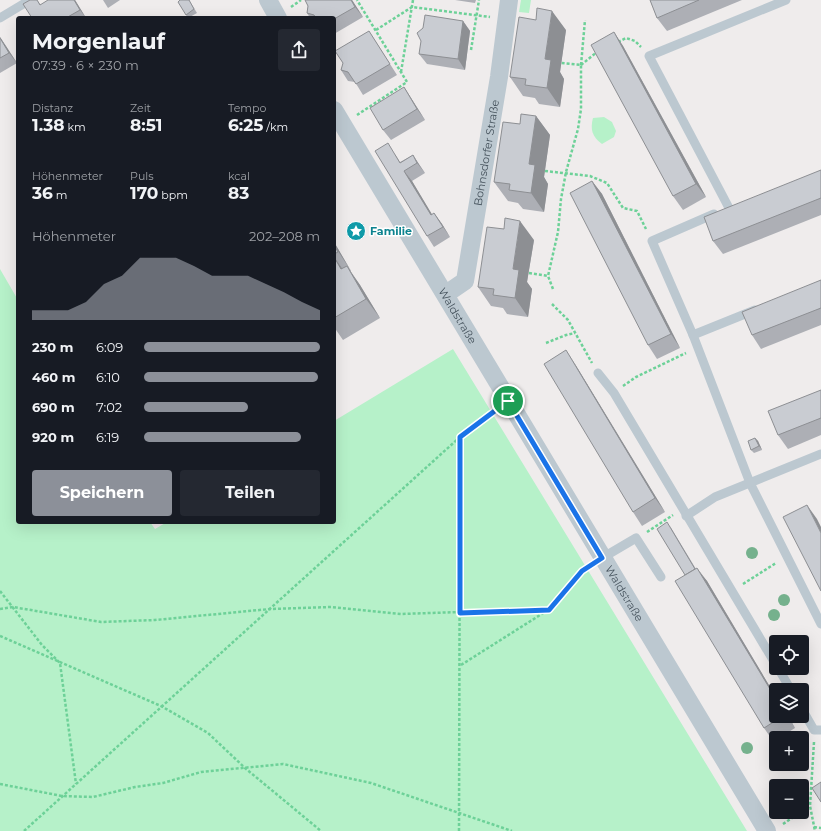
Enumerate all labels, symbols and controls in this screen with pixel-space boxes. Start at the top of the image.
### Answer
text: Morgenlauf [32,28,165,55]
button: share [278,29,320,71]
text: 07:39 · 6 × 230 m [32,57,139,73]
street label: Bohnsdorfer Straße [471,98,502,207]
text: Distanz [32,101,73,115]
text: Zeit [130,101,151,115]
text: Tempo [228,101,266,115]
text: 1.38 [32,115,65,135]
text: 8:51 [130,115,162,135]
text: 6:25 [228,115,263,135]
text: km [65,120,86,134]
text: /km [263,120,288,134]
text: Höhenmeter [32,169,103,183]
text: Puls [130,169,154,183]
text: kcal [228,169,250,183]
text: 36 [32,183,53,203]
text: 170 [130,183,158,203]
text: 83 [228,183,249,203]
text: m [53,188,67,202]
text: bpm [158,188,188,202]
place icon: Familie [345,220,367,242]
place label: Familie [370,224,412,238]
text: Höhenmeter [32,228,116,244]
text: 202–208 m [249,228,320,244]
street label: Waldstraße [435,285,480,347]
text: 230 m [32,339,74,355]
text: 6:09 [96,339,123,355]
text: 460 m [32,369,75,385]
text: 6:10 [96,369,120,385]
pin [491,384,525,418]
icon: arrive [497,390,519,412]
text: 690 m [32,399,75,415]
text: 7:02 [96,399,122,415]
text: 920 m [32,429,74,445]
text: 6:19 [96,429,119,445]
button: Speichern [32,470,172,516]
button: Teilen [180,470,320,516]
street label: Waldstraße [602,563,647,624]
map controls [769,635,809,819]
button: locate [769,635,809,675]
button: layers [769,683,809,723]
button: + [769,731,809,771]
button: − [769,779,809,819]

